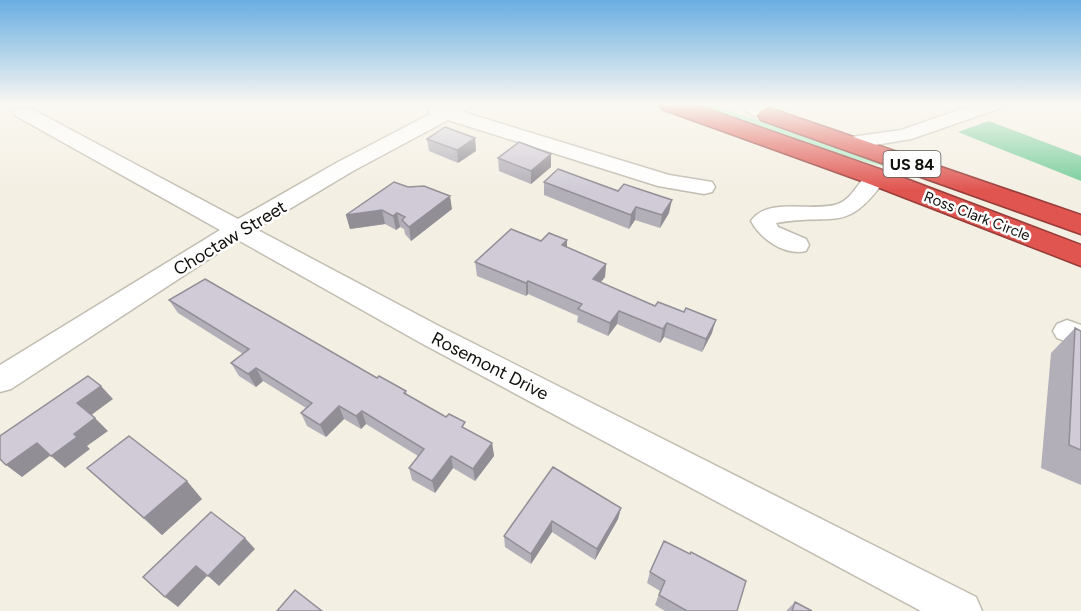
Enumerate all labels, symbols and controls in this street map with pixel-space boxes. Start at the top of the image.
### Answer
road number: US 84 [884,151,940,177]
street label: Ross Clark Circle [921,187,1033,245]
street label: Choctaw Street [169,196,291,280]
street label: Rosemont Drive [428,327,552,405]

